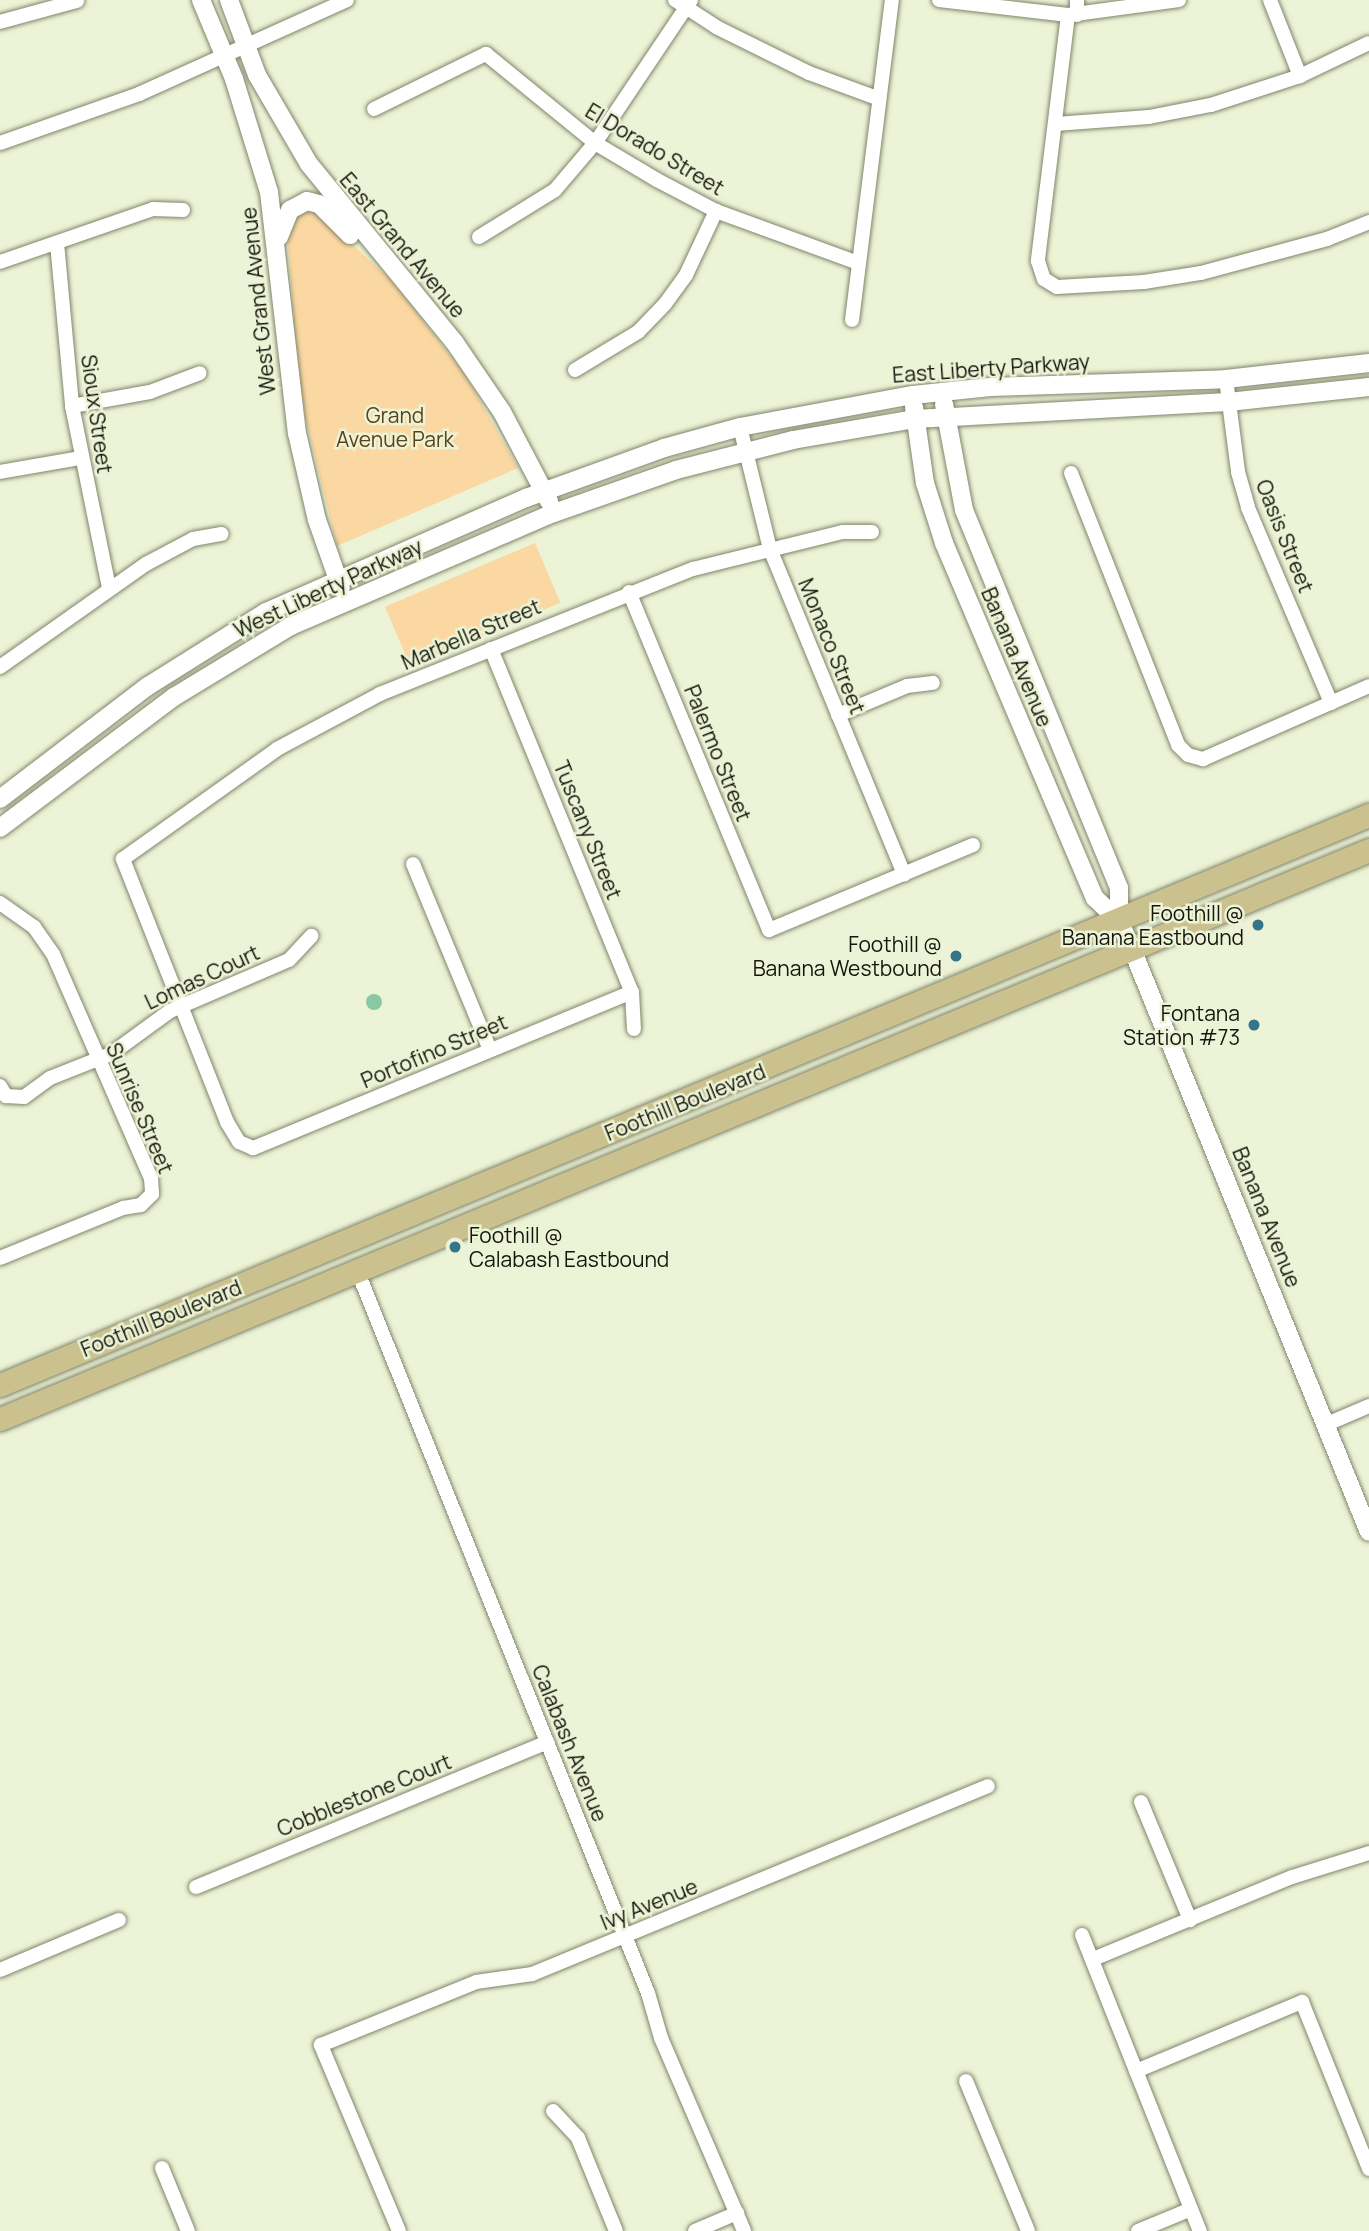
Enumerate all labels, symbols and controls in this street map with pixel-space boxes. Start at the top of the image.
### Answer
street label: El Dorado Street [581,98,729,200]
street label: East Grand Avenue [335,167,471,323]
street label: West Grand Avenue [236,206,280,396]
street label: East Liberty Parkway [891,349,1091,387]
street label: Sioux Street [76,353,118,475]
park label: Grand Avenue Park [336,402,454,452]
street label: Oasis Street [1251,476,1319,596]
street label: West Liberty Parkway [230,533,426,643]
street label: Monaco Street [793,575,871,717]
street label: Banana Avenue [976,584,1058,730]
street label: Marbella Street [398,593,544,675]
street label: Palermo Street [679,681,757,825]
street label: Tuscany Street [549,757,627,903]
place label: Foothill @ Banana Eastbound [1062,900,1244,950]
marker: Foothill @ Banana Eastbound [1250,917,1266,933]
place label: Foothill @ Banana Westbound [753,931,942,981]
street label: Lomas Court [141,939,263,1015]
marker: Foothill @ Banana Westbound [948,948,964,964]
place label: Fontana Station #73 [1123,1000,1240,1050]
street label: Portofino Street [357,1009,511,1093]
marker: Fontana Station #73 [1246,1017,1262,1033]
street label: Sunrise Street [101,1039,179,1177]
street label: Foothill Boulevard [601,1058,769,1146]
street label: Banana Avenue [1227,1143,1307,1291]
place label: Foothill @ Calabash Eastbound [469,1222,669,1272]
marker: Foothill @ Calabash Eastbound [447,1239,463,1255]
street label: Foothill Boulevard [77,1274,245,1362]
street label: Calabash Avenue [527,1661,613,1825]
street label: Cobblestone Court [273,1749,455,1841]
street label: Ivy Avenue [597,1873,701,1935]

